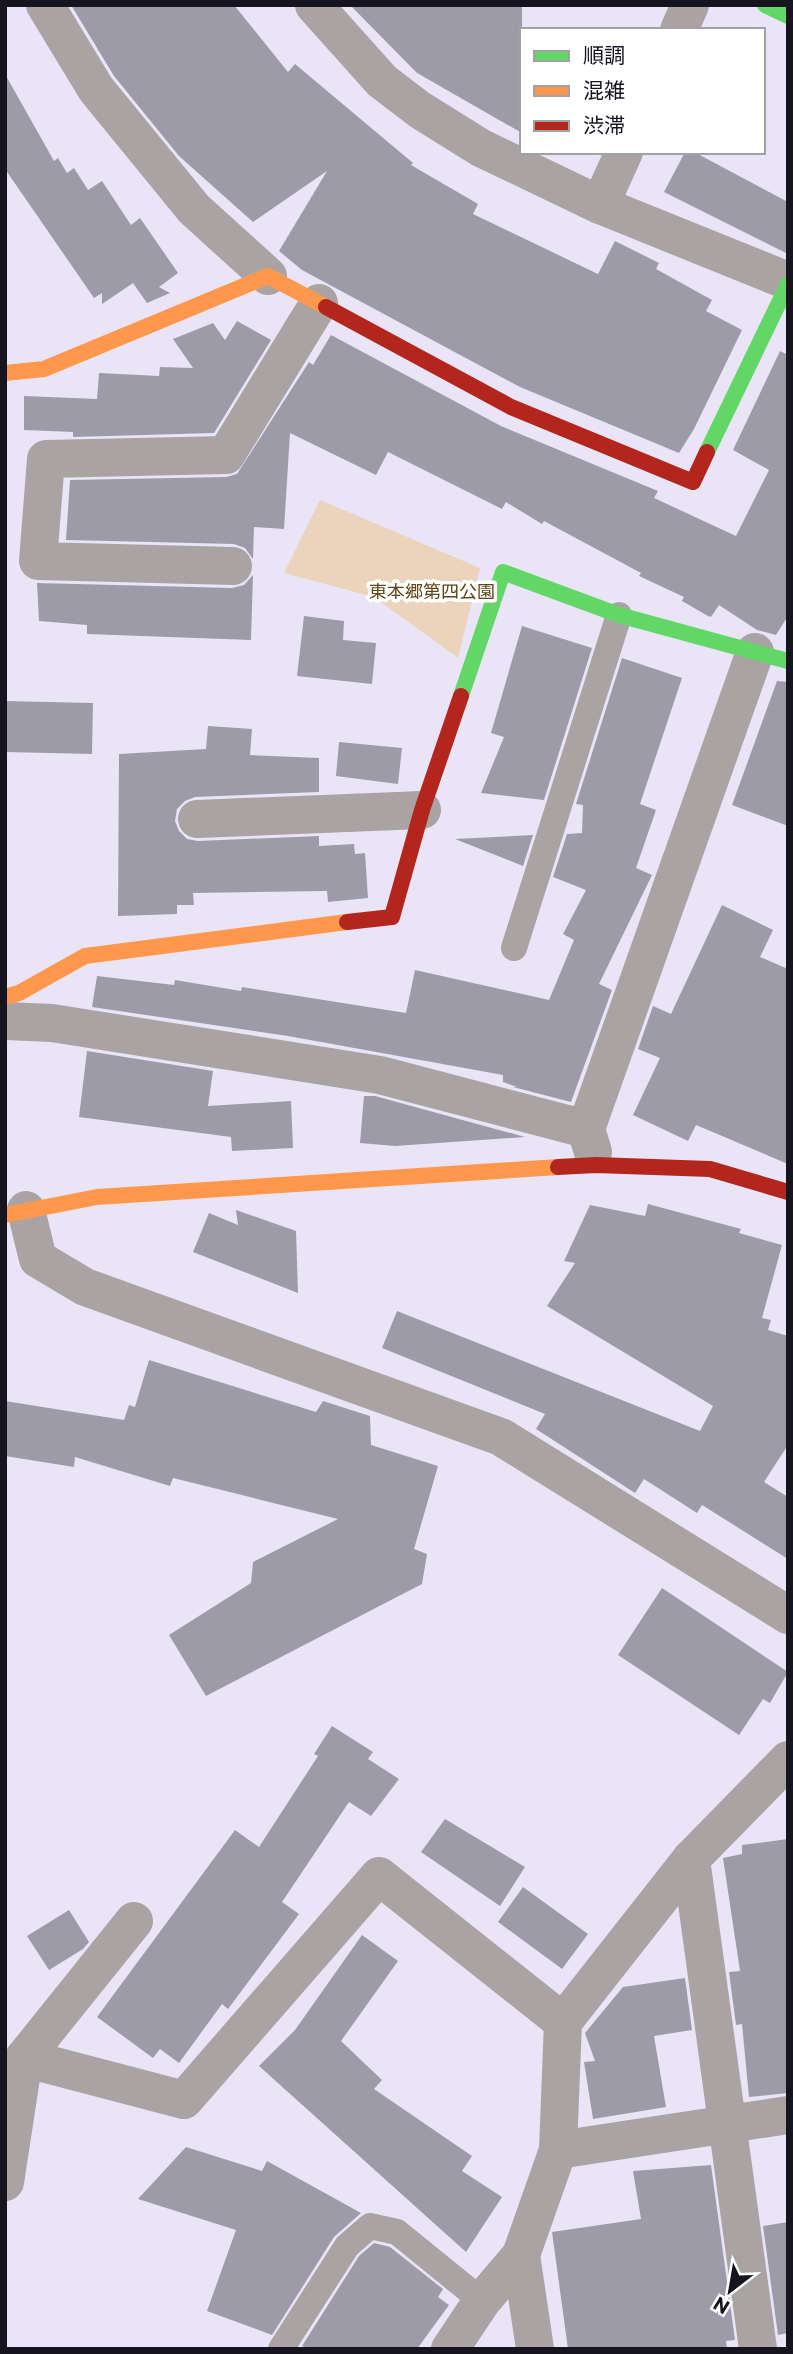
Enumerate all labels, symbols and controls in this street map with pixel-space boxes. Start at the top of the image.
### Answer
legend [520,28,765,154]
text: 順調 [583,42,625,67]
text: 混雑 [583,77,625,102]
text: 渋滞 [583,112,625,137]
park label: 東本郷第四公園 [369,580,495,602]
north arrow [695,2256,765,2326]
text: N [709,2292,733,2320]

